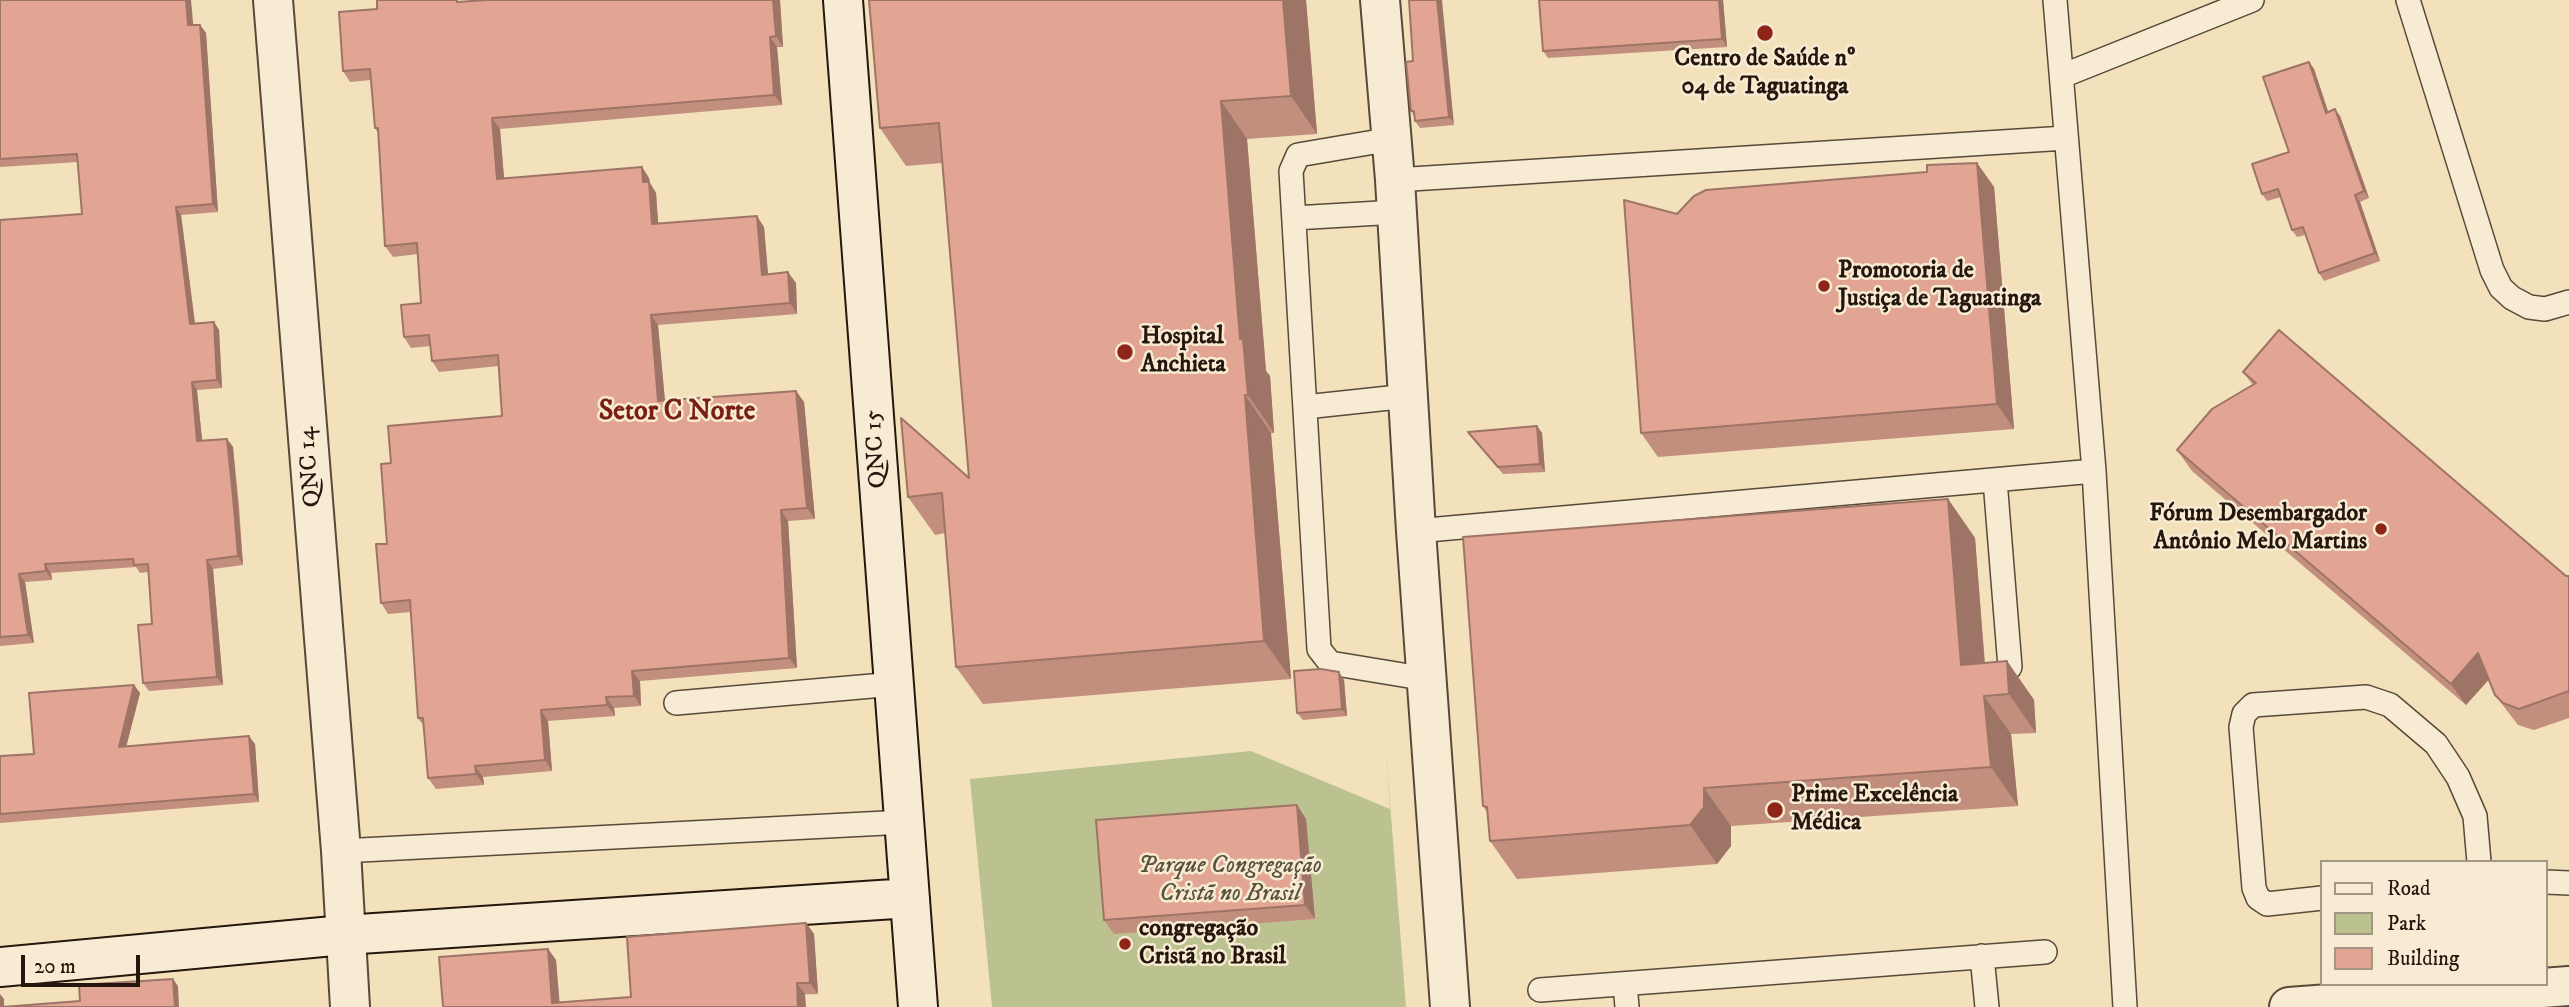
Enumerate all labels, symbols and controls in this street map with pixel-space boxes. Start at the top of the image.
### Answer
marker: Centro de Saúde nº 04 de Taguatinga [1755,23,1775,43]
place label: Centro de Saúde nº 04 de Taguatinga [1674,46,1856,102]
place label: Promotoria de Justiça de Taguatinga [1838,258,2041,314]
marker: Promotoria de Justiça de Taguatinga [1816,278,1832,294]
place label: Hospital Anchieta [1141,324,1226,380]
marker: Hospital Anchieta [1115,342,1135,362]
district label: Setor C Norte [599,396,755,430]
street label: QNC 15 [860,409,894,489]
street label: QNC 14 [293,426,329,508]
place label: Fórum Desembargador Antônio Melo Martins [2149,501,2367,557]
marker: Fórum Desembargador Antônio Melo Martins [2373,521,2389,537]
place label: Prime Excelência Médica [1791,782,1958,838]
marker: Prime Excelência Médica [1765,800,1785,820]
park label: Parque Congregação Cristã no Brasil [1138,853,1322,909]
legend [2320,860,2548,986]
text: Road [2387,876,2431,902]
text: Park [2387,911,2426,937]
place label: congregação Cristã no Brasil [1139,916,1286,972]
marker: congregação Cristã no Brasil [1117,936,1133,952]
scale bar [24,940,144,984]
text: Building [2387,946,2459,972]
text: 20 m [34,954,76,980]

